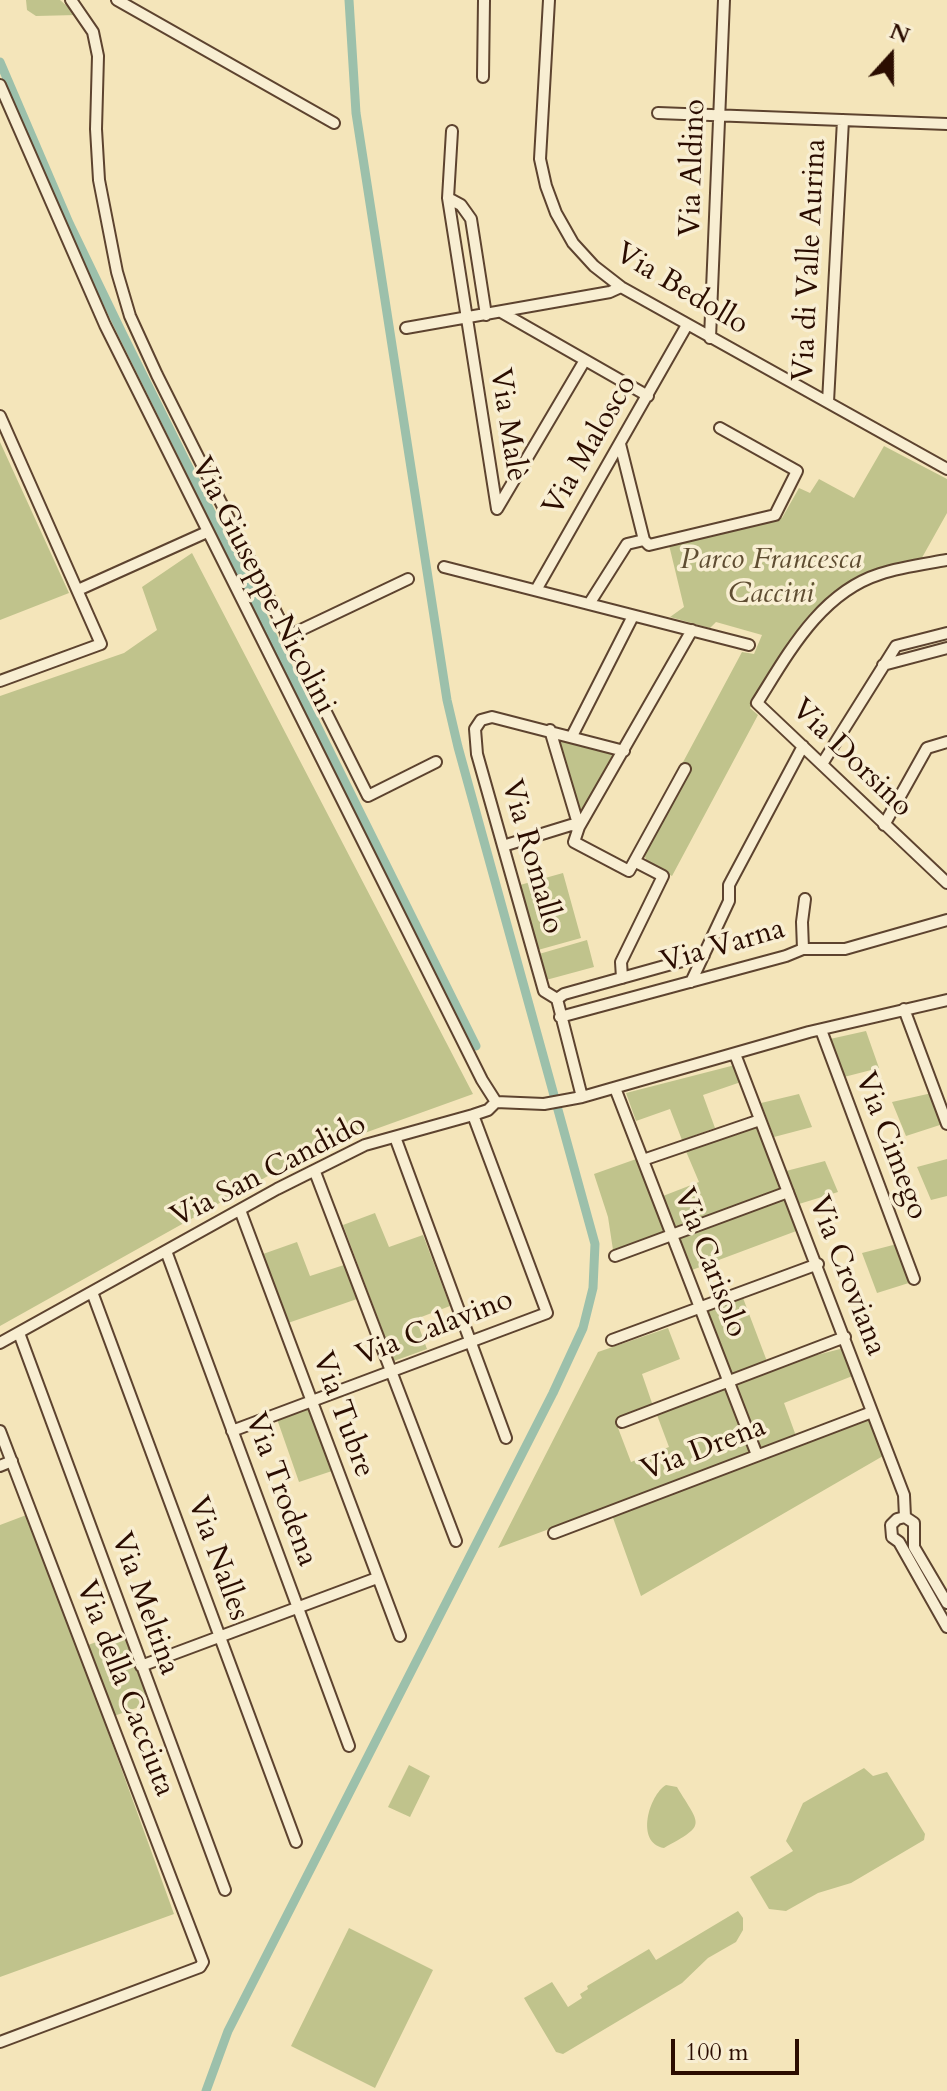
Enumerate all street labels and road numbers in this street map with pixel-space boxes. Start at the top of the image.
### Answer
street label: Via Aldino [674,98,714,238]
street label: Via di Valle Aurina [787,138,835,382]
street label: Via Bedollo [608,236,754,344]
street label: Via Malè [480,366,534,484]
street label: Via Malosco [536,369,646,523]
street label: Via Giuseppe Nicolini [182,452,342,720]
street label: Via Dorsino [783,692,919,826]
street label: Via Romallo [492,776,570,938]
street label: Via Varna [657,912,789,982]
street label: Via Cimego [845,1067,935,1225]
street label: Via San Candido [165,1107,373,1237]
street label: Via Carisolo [664,1183,754,1343]
street label: Via Croviana [799,1191,893,1361]
street label: Via Calavino [352,1283,518,1375]
street label: Via Tubre [303,1347,381,1483]
street label: Via Trodena [236,1409,324,1571]
street label: Via Drena [637,1410,771,1490]
street label: Via Nalles [178,1492,256,1626]
street label: Via Meltina [102,1528,186,1680]
street label: Via della Cacciuta [66,1576,182,1802]

